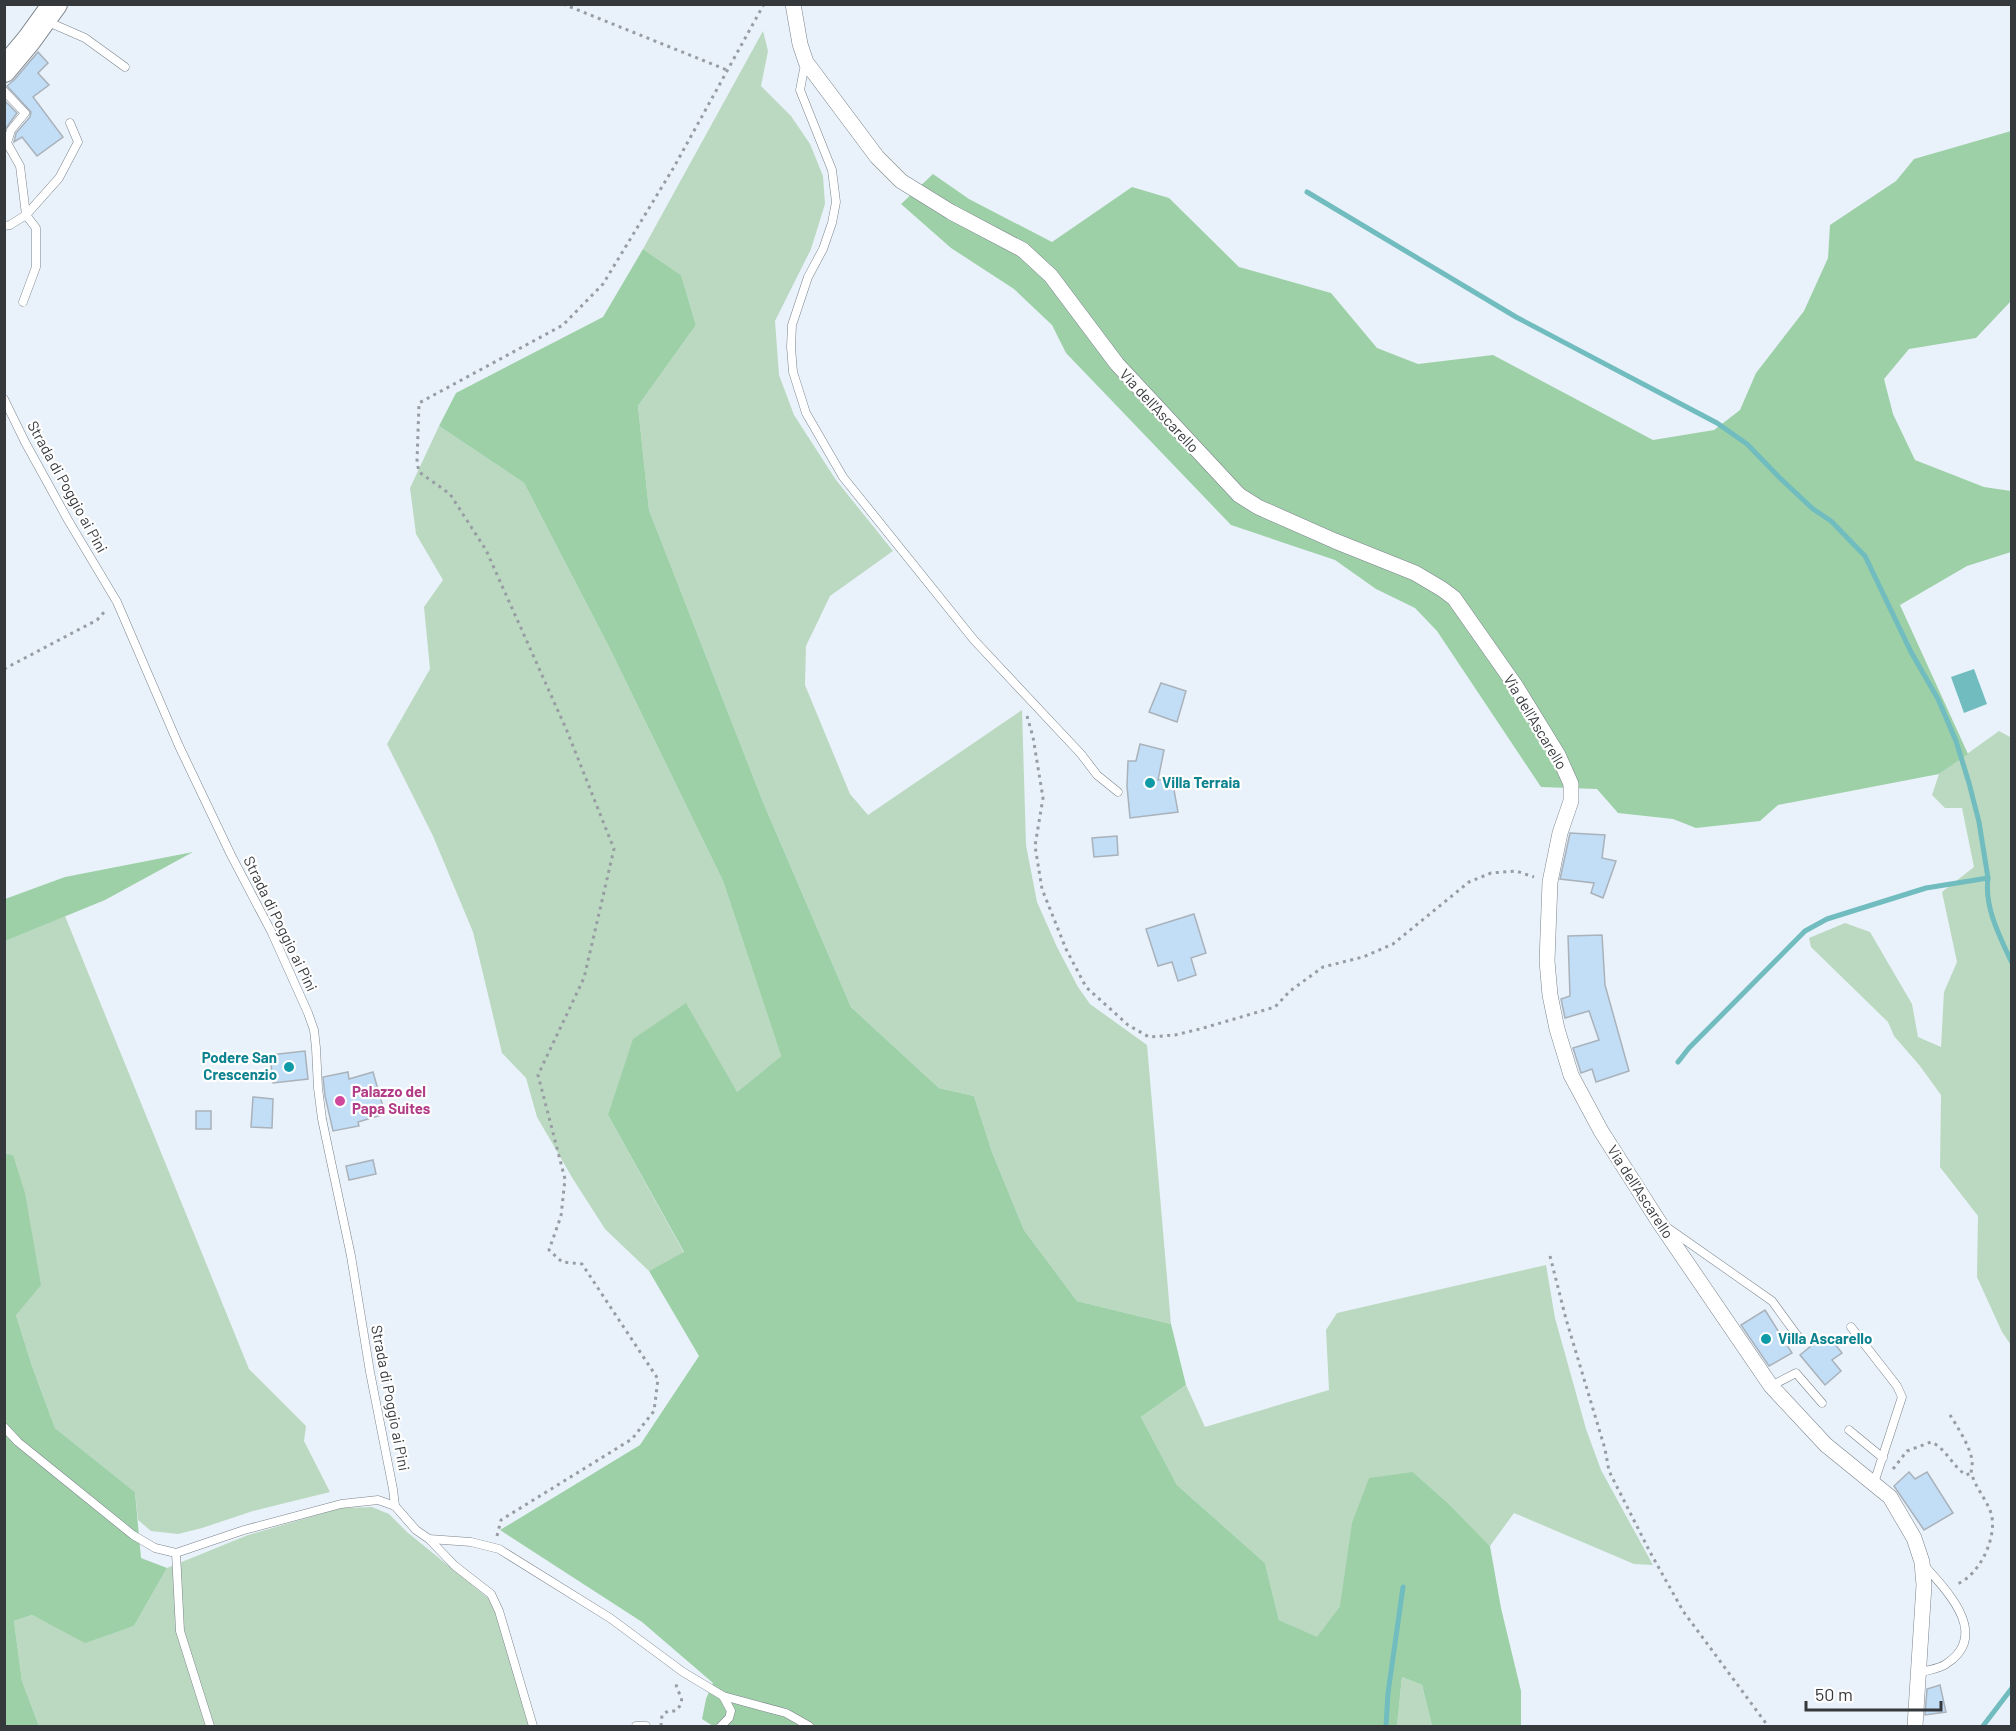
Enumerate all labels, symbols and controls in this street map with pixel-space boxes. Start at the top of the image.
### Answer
street label: Via dell'Ascarello [1116,365,1203,456]
street label: Strada di Poggio ai Pini [24,417,112,556]
street label: Via dell'Ascarello [1500,671,1571,772]
place label: Villa Terraia [1162,773,1240,791]
marker: Villa Terraia [1143,776,1157,790]
street label: Strada di Poggio ai Pini [240,853,321,994]
place label: Podere San Crescenzio [202,1048,277,1083]
marker: Podere San Crescenzio [282,1060,296,1074]
place label: Palazzo del Papa Suites [352,1082,431,1117]
marker: Palazzo del Papa Suites [333,1094,347,1108]
street label: Via dell'Ascarello [1604,1141,1678,1242]
street label: Strada di Poggio ai Pini [368,1323,414,1472]
place label: Villa Ascarello [1778,1329,1872,1347]
marker: Villa Ascarello [1759,1332,1773,1346]
scale bar [1806,1674,1941,1712]
text: 50 m [1815,1683,1853,1705]

